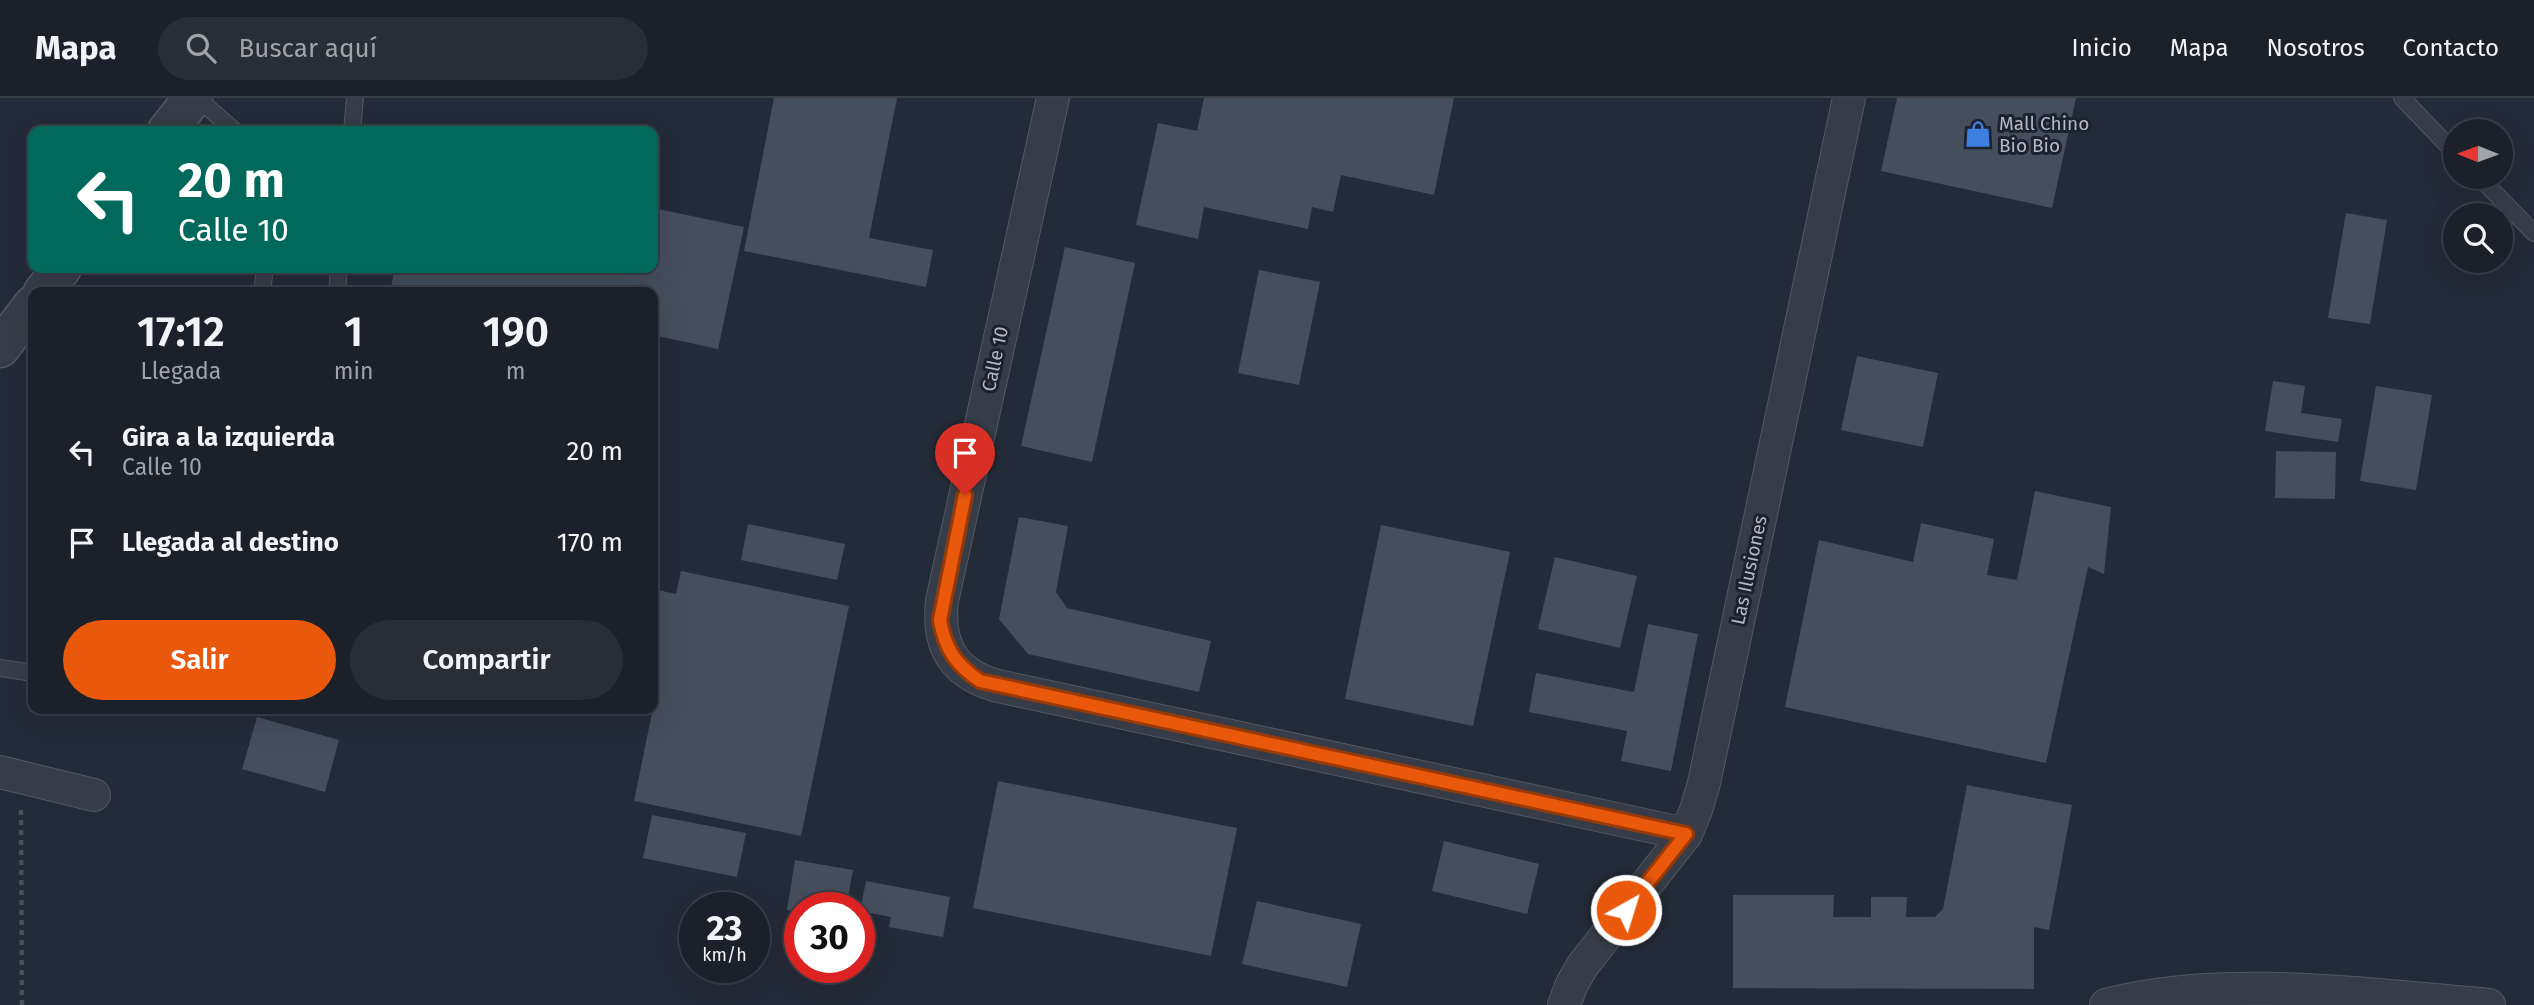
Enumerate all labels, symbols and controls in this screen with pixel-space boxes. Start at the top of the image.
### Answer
search box [158,17,648,80]
text: Mapa [35,28,116,68]
icon: search [182,29,220,67]
text: Buscar aquí [238,33,377,64]
text: Inicio [2072,34,2132,62]
text: Mapa [2170,34,2229,62]
text: Nosotros [2267,34,2365,62]
text: Contacto [2403,34,2499,62]
place label: Mall Chino Bio Bio [1999,112,2089,157]
shop icon: Mall Chino Bio Bio [1963,119,1993,149]
north arrow [2443,119,2513,189]
map controls [2443,119,2513,273]
text: 20 m [178,151,285,210]
icon: left [63,154,154,245]
button: search [2443,203,2513,273]
text: Calle 10 [178,211,289,249]
text: 17:12 [137,307,225,357]
text: 1 [344,307,363,357]
text: 190 [482,307,549,357]
street label: Calle 10 [977,324,1013,394]
text: Llegada [141,357,221,385]
text: min [334,357,373,385]
text: m [506,357,526,385]
text: Gira a la izquierda [122,422,335,453]
pin [935,423,995,495]
icon: left [63,433,101,471]
icon: arrive [946,434,984,472]
text: 20 m [566,436,623,467]
text: Calle 10 [122,453,202,481]
street label: Las Ilusiones [1726,513,1772,627]
icon: arrive [63,524,101,562]
text: Llegada al destino [122,527,339,558]
text: 170 m [557,527,623,558]
button: Salir [63,620,336,700]
button: Compartir [350,620,623,700]
position arrow [1589,873,1663,947]
speed limit sign: 30 [784,892,875,983]
text: 23 [706,907,743,949]
text: km/h [702,944,747,966]

